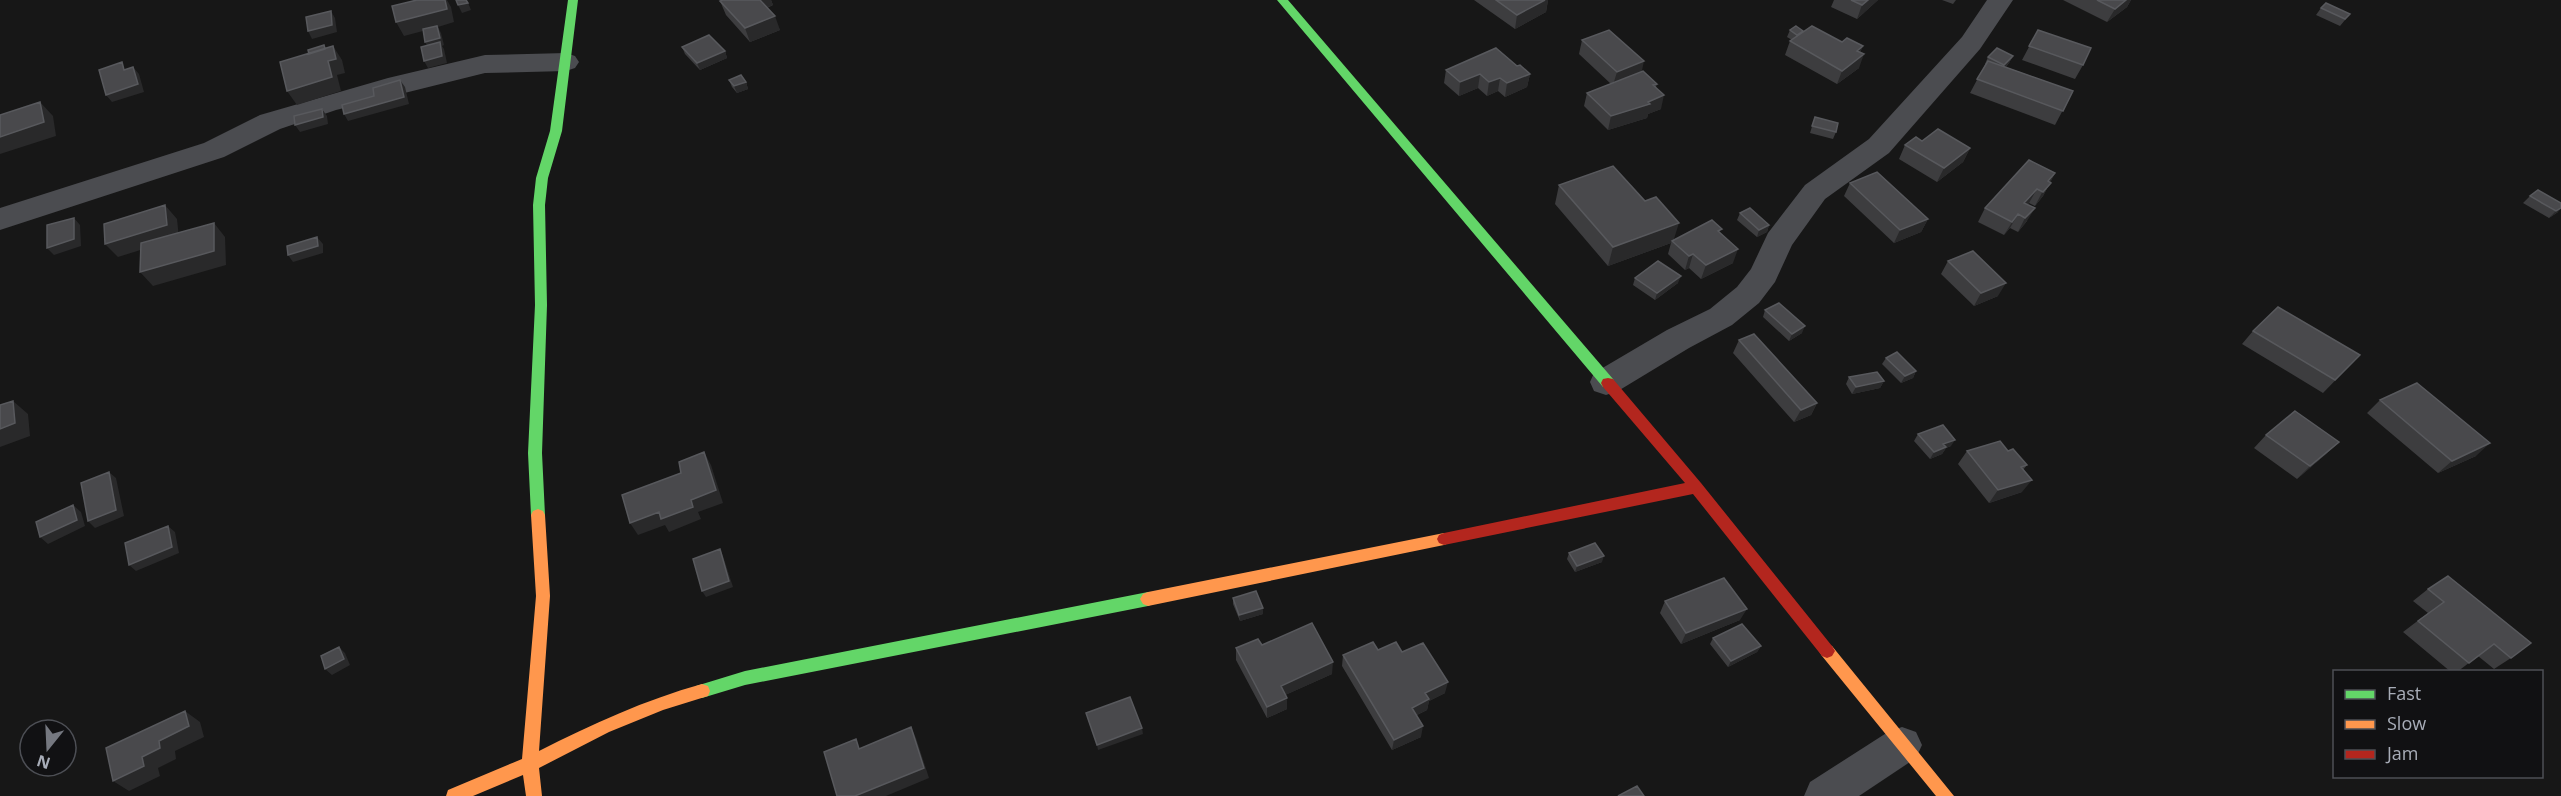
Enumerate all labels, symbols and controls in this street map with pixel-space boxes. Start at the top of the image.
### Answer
legend [2333,670,2543,778]
text: Fast [2387,681,2421,705]
text: Slow [2387,711,2426,735]
north arrow [18,718,78,778]
text: Jam [2385,741,2419,765]
text: N [34,750,53,775]

